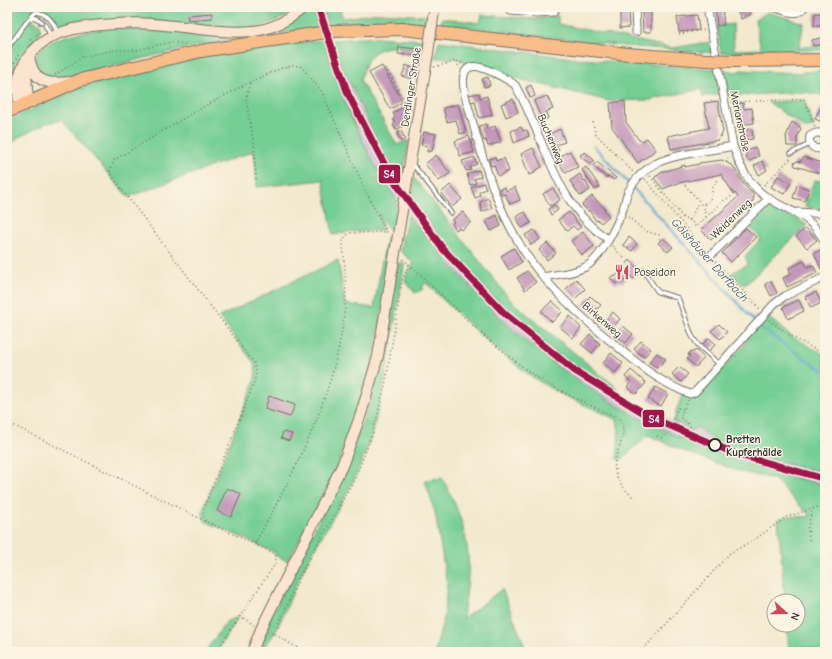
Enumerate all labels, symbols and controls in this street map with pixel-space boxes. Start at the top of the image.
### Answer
one-way arrow [37,18,45,25]
street label: Derdinger Straße [398,46,424,128]
street label: Merianstraße [727,89,753,153]
street label: Buchenweg [535,112,567,166]
line badge: S4 [378,164,401,184]
text: S4 [383,168,395,181]
street label: Weidenweg [708,196,754,242]
water label: Gölshäuser Dorfbach [669,215,751,305]
restaurant icon: Poseidon [613,263,631,281]
place label: Poseidon [634,266,676,279]
street label: Birkenweg [580,299,624,341]
line badge: S4 [642,409,665,428]
text: S4 [648,413,660,426]
place label: Bretten Kupferhälde [726,433,782,459]
marker: Bretten Kupferhälde [708,438,722,452]
north arrow [766,593,806,633]
text: N [788,611,802,622]

